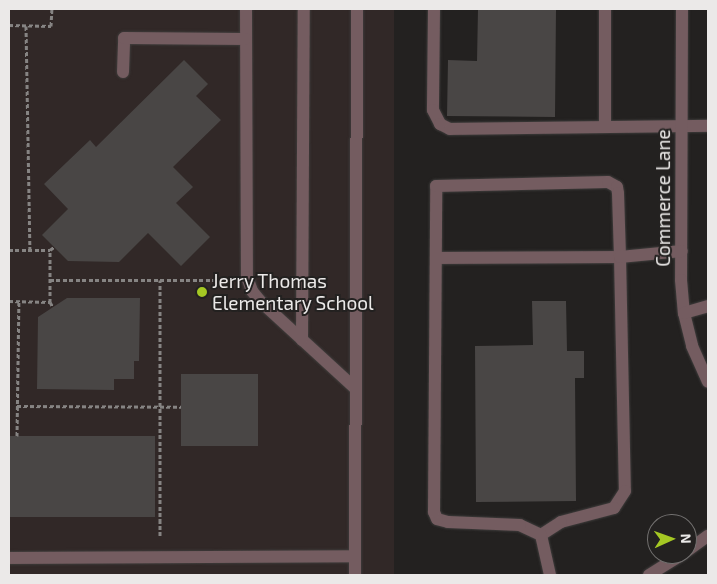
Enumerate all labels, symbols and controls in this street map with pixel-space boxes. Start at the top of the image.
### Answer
street label: Commerce Lane [652,129,674,267]
place label: Jerry Thomas Elementary School [212,270,374,314]
marker: Jerry Thomas Elementary School [196,286,208,298]
north arrow [647,514,697,564]
text: N [678,533,695,544]

